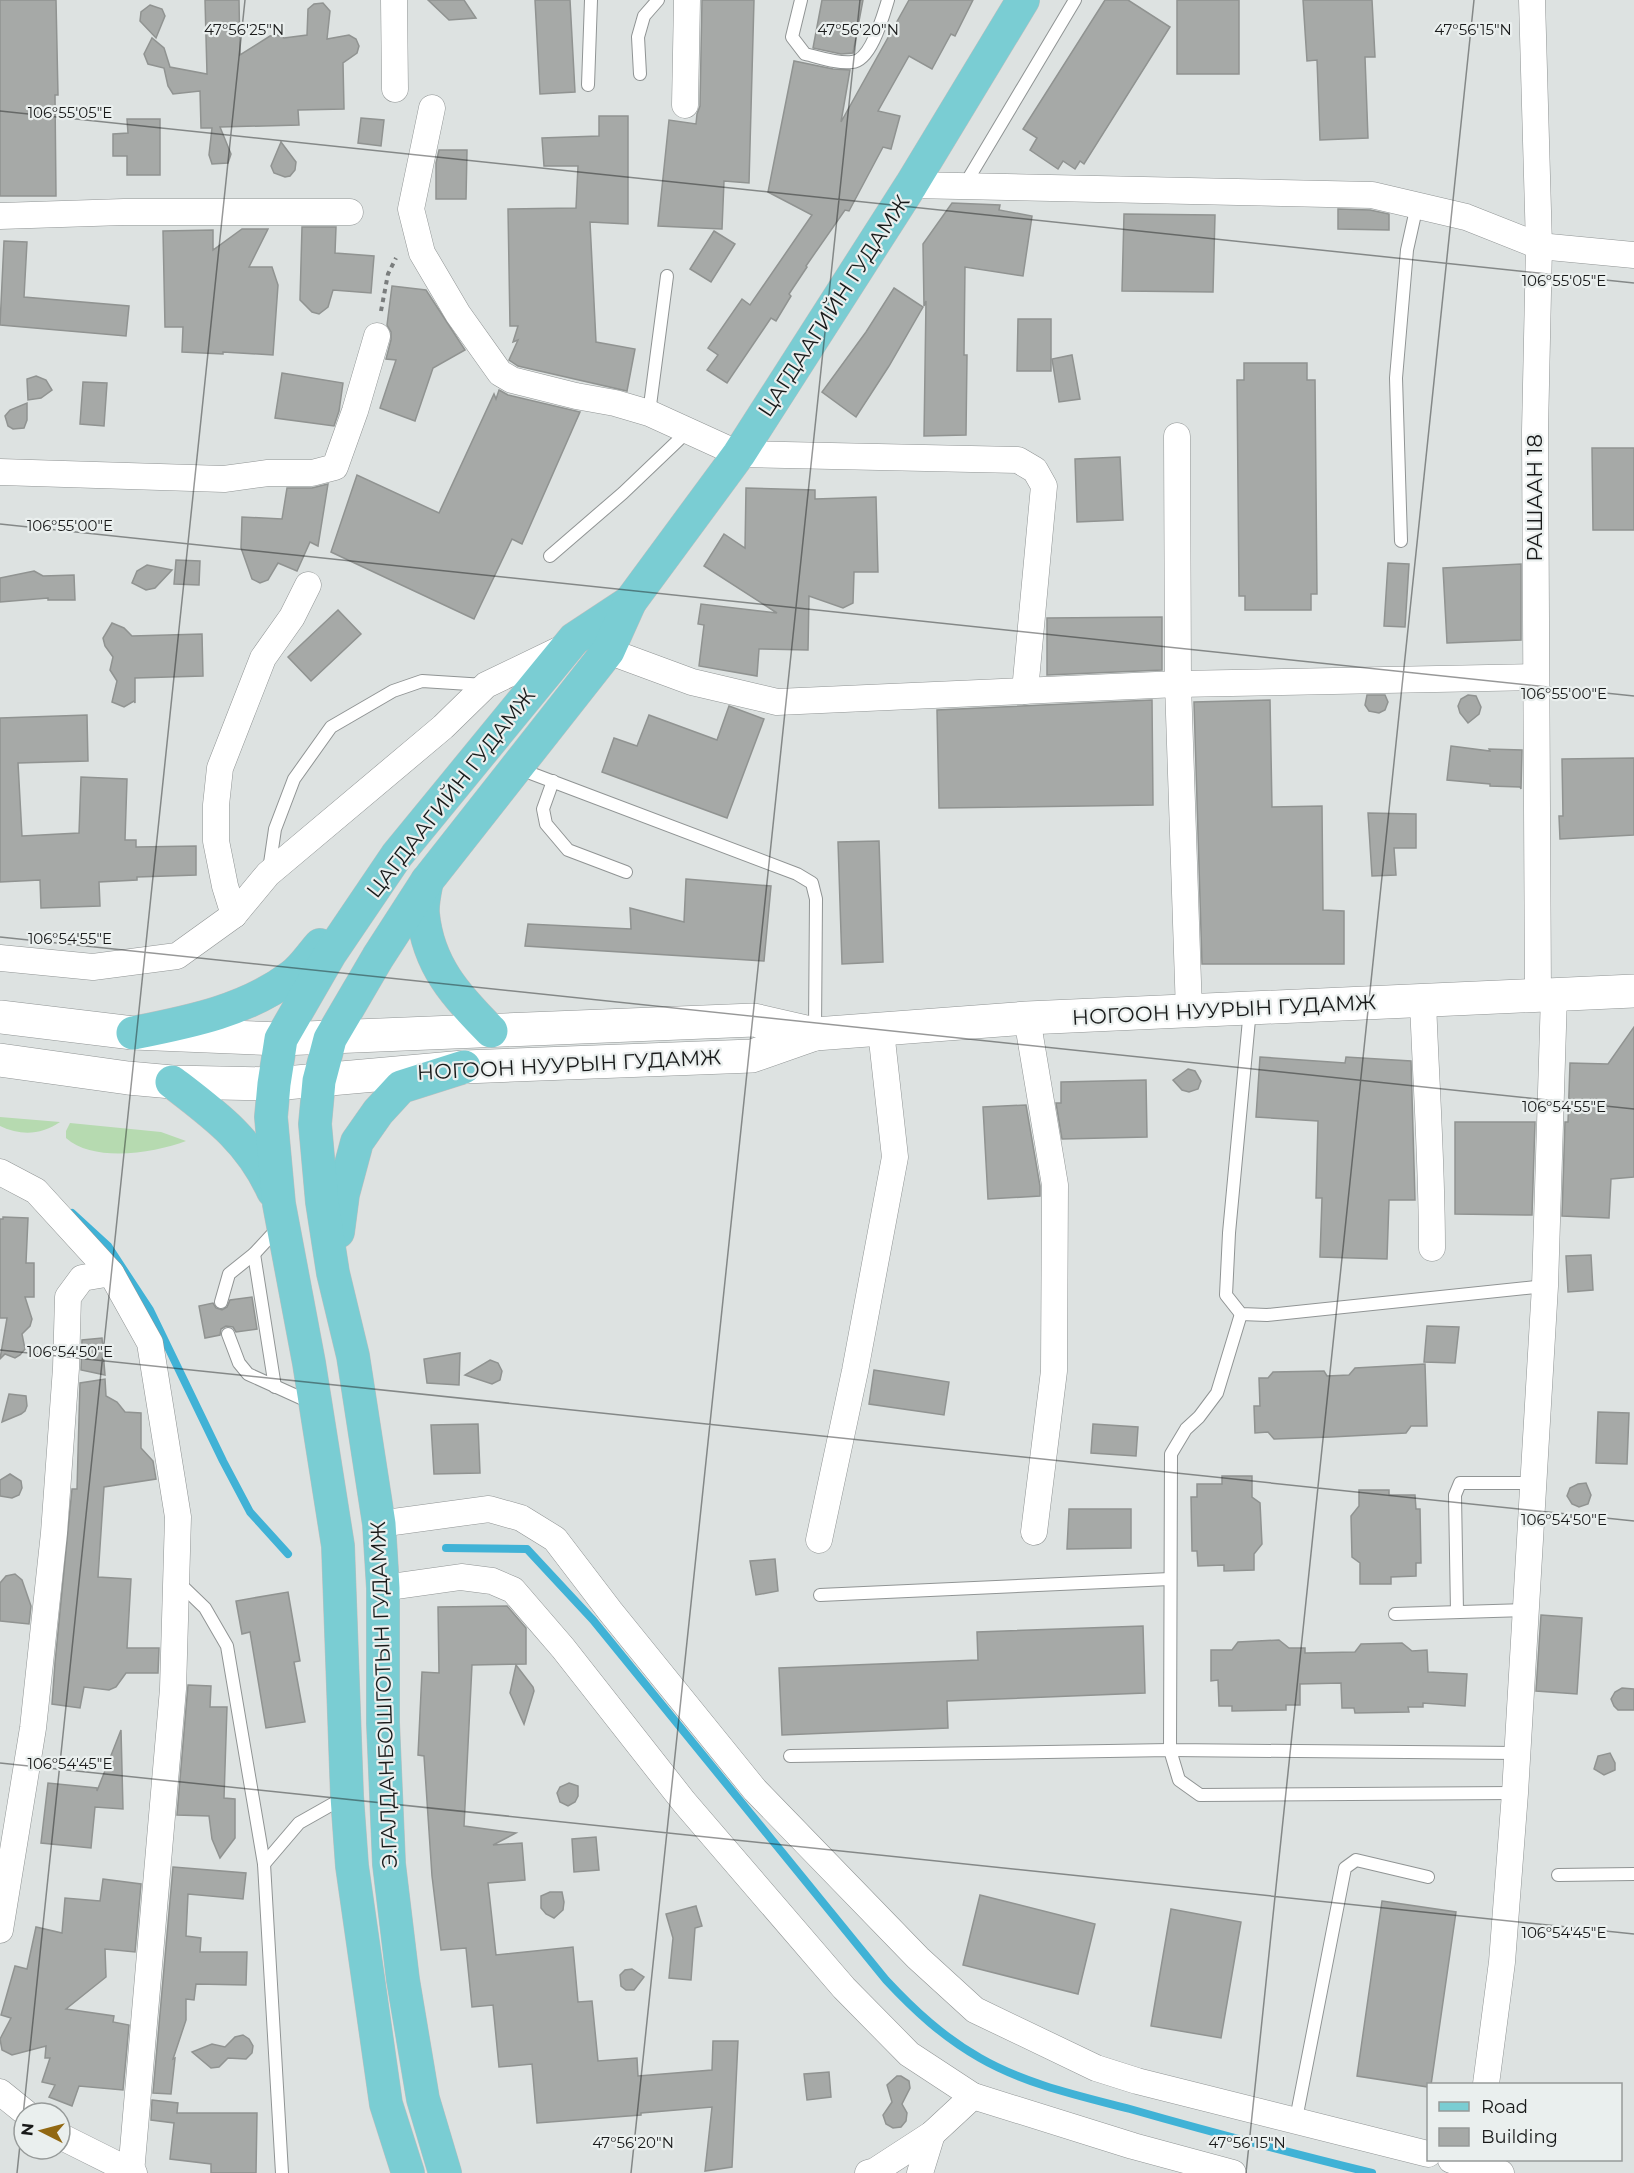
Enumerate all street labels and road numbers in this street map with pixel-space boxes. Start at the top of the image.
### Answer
street label: ЦАГДААГИЙН ГУДАМЖ [753,190,915,421]
street label: РАШААН 18 [1522,434,1547,562]
street label: ЦАГДААГИЙН ГУДАМЖ [361,683,540,902]
street label: НОГООН НУУРЫН ГУДАМЖ [1071,989,1377,1030]
street label: НОГООН НУУРЫН ГУДАМЖ [416,1044,722,1085]
street label: Э.ГАЛДАНБОШГОТЫН ГУДАМЖ [365,1521,402,1869]

